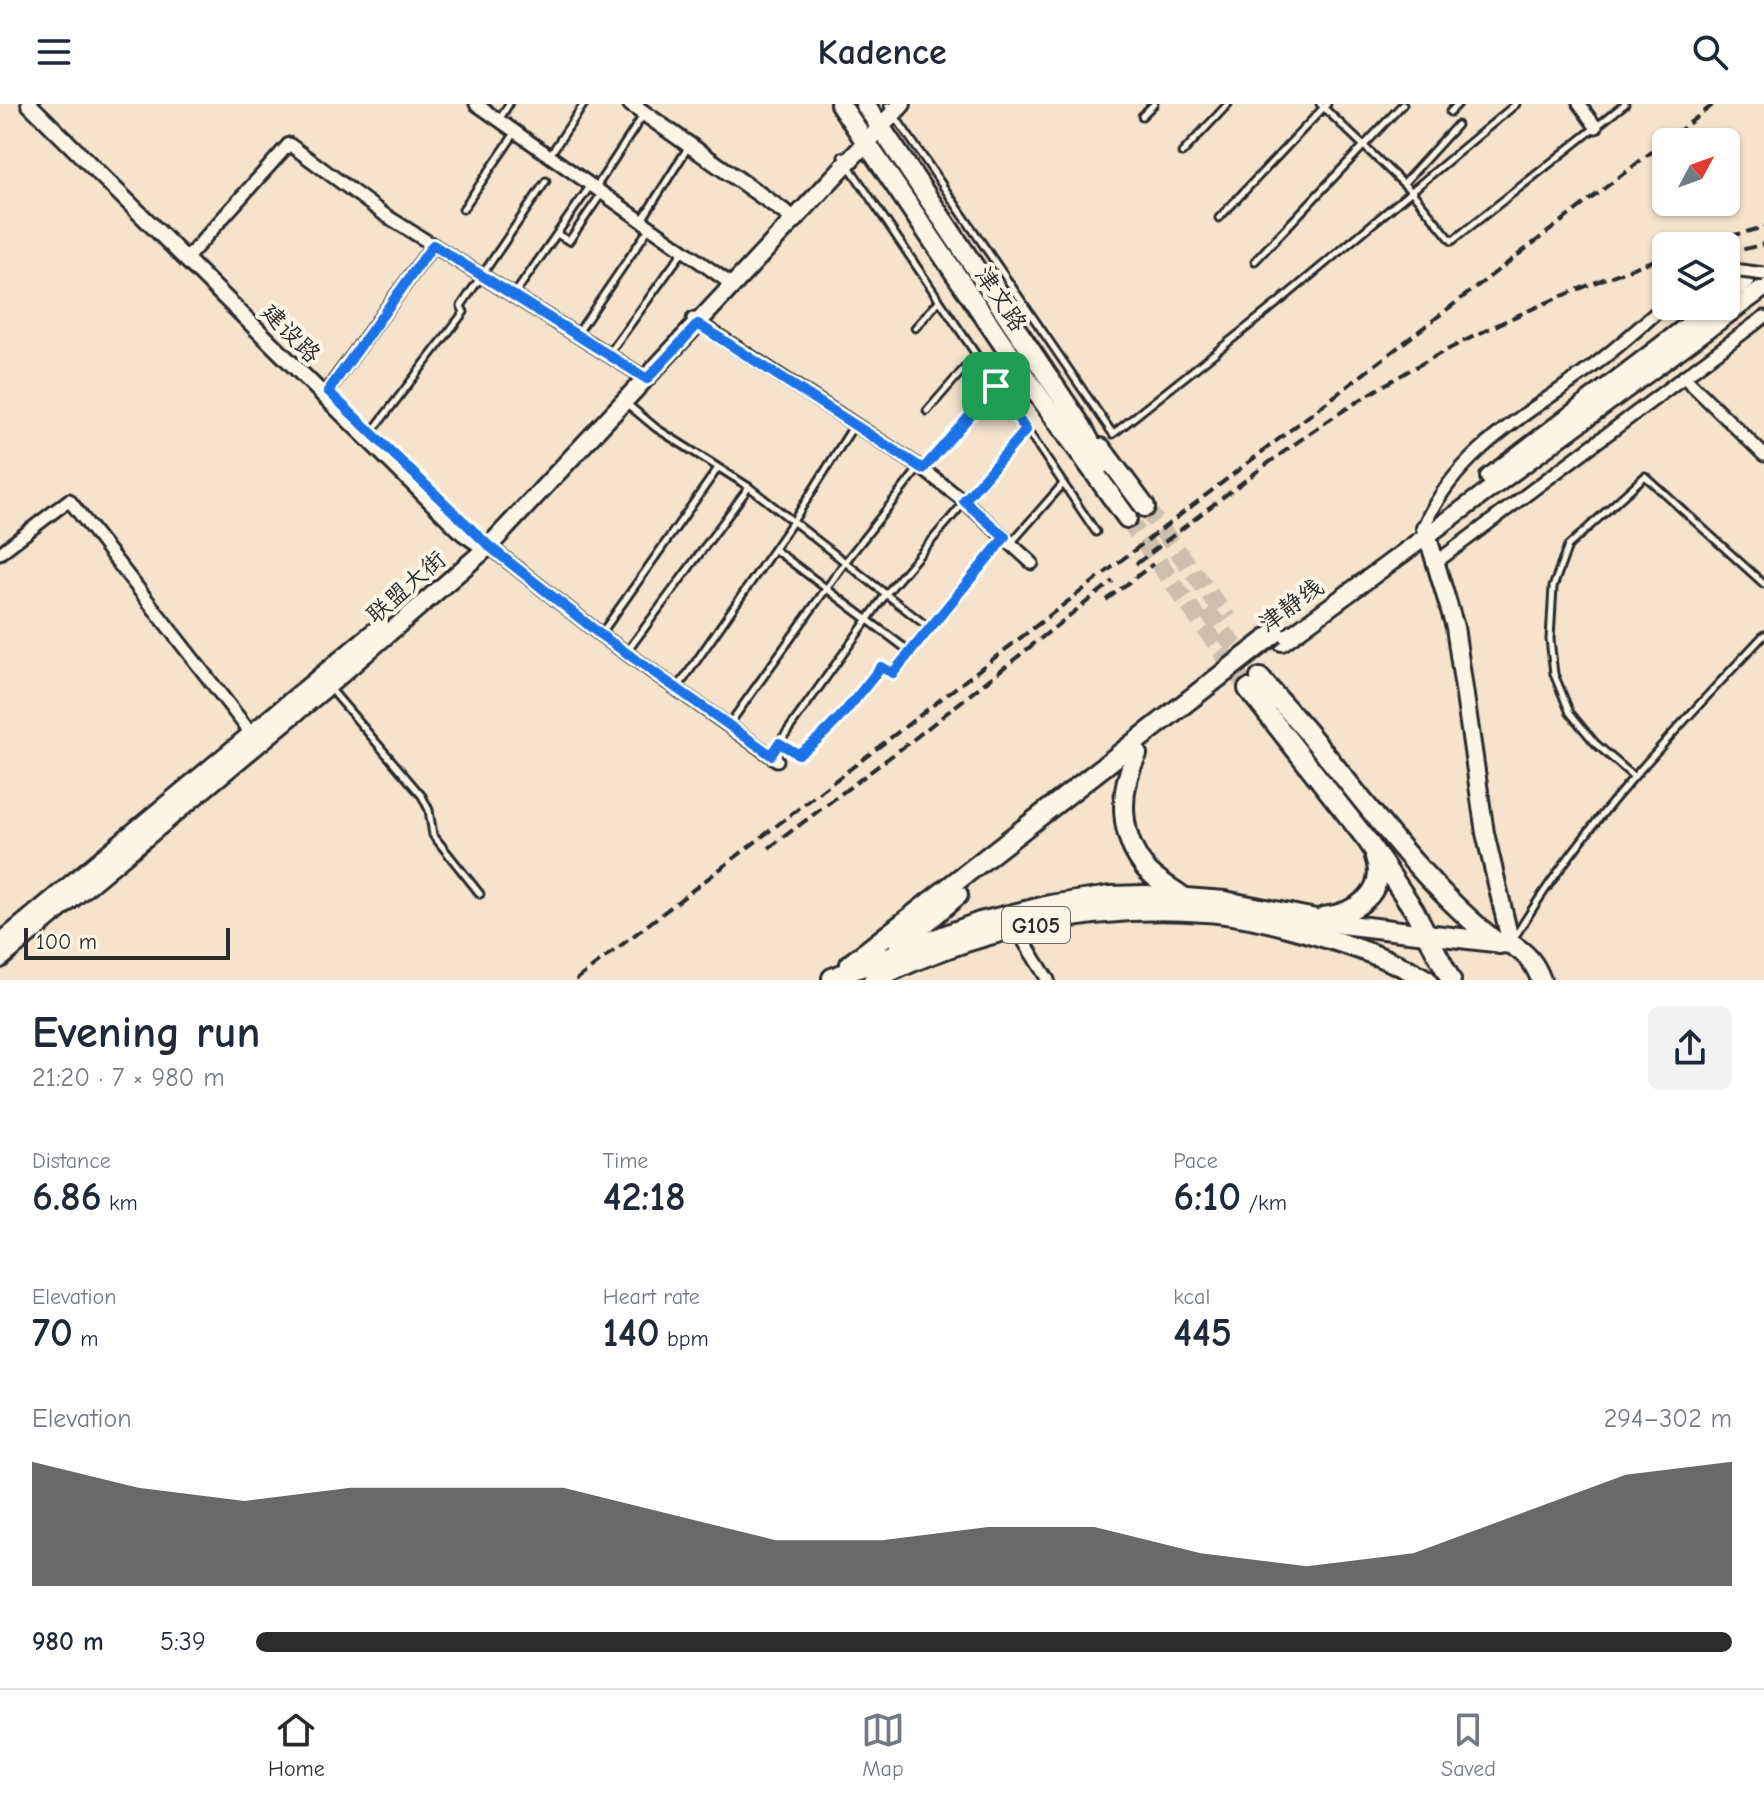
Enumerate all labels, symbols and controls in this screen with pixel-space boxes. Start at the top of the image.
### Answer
icon: menu [32,30,76,74]
icon: search [1688,30,1732,74]
text: Kadence [817,32,947,73]
north arrow [1652,128,1740,216]
map controls [1652,128,1740,320]
button: layers [1652,232,1740,320]
street label: 津文路 [969,261,1033,337]
street label: 建设路 [256,298,326,368]
pin [962,352,1030,420]
icon: arrive [974,364,1018,408]
street label: 联盟大街 [361,545,451,629]
street label: 津静线 [1254,573,1328,637]
road number: G105 [1002,907,1070,943]
scale bar [24,924,230,960]
text: 100 m [36,929,97,955]
button: share [1648,1006,1732,1090]
text: Evening run [32,1007,260,1058]
text: 21:20 · 7 × 980 m [32,1063,225,1093]
text: Distance [32,1148,111,1174]
text: Time [603,1148,648,1174]
text: Pace [1173,1148,1218,1174]
text: 6.86 [32,1174,102,1220]
text: 42:18 [603,1174,686,1220]
text: 6:10 [1173,1174,1241,1220]
text: km [102,1190,138,1216]
text: /km [1241,1190,1287,1216]
text: Elevation [32,1284,116,1310]
text: Heart rate [603,1284,700,1310]
text: kcal [1173,1284,1210,1310]
text: 70 [32,1310,73,1356]
text: 140 [603,1310,660,1356]
text: 445 [1173,1310,1232,1356]
text: m [73,1326,98,1352]
text: bpm [660,1326,709,1352]
text: Elevation [32,1404,132,1434]
text: 294–302 m [1604,1404,1732,1434]
text: 980 m [32,1627,104,1657]
text: 5:39 [160,1627,206,1657]
tab: Home [268,1708,325,1782]
tab: Map [861,1708,905,1782]
tab: Saved [1441,1708,1496,1782]

